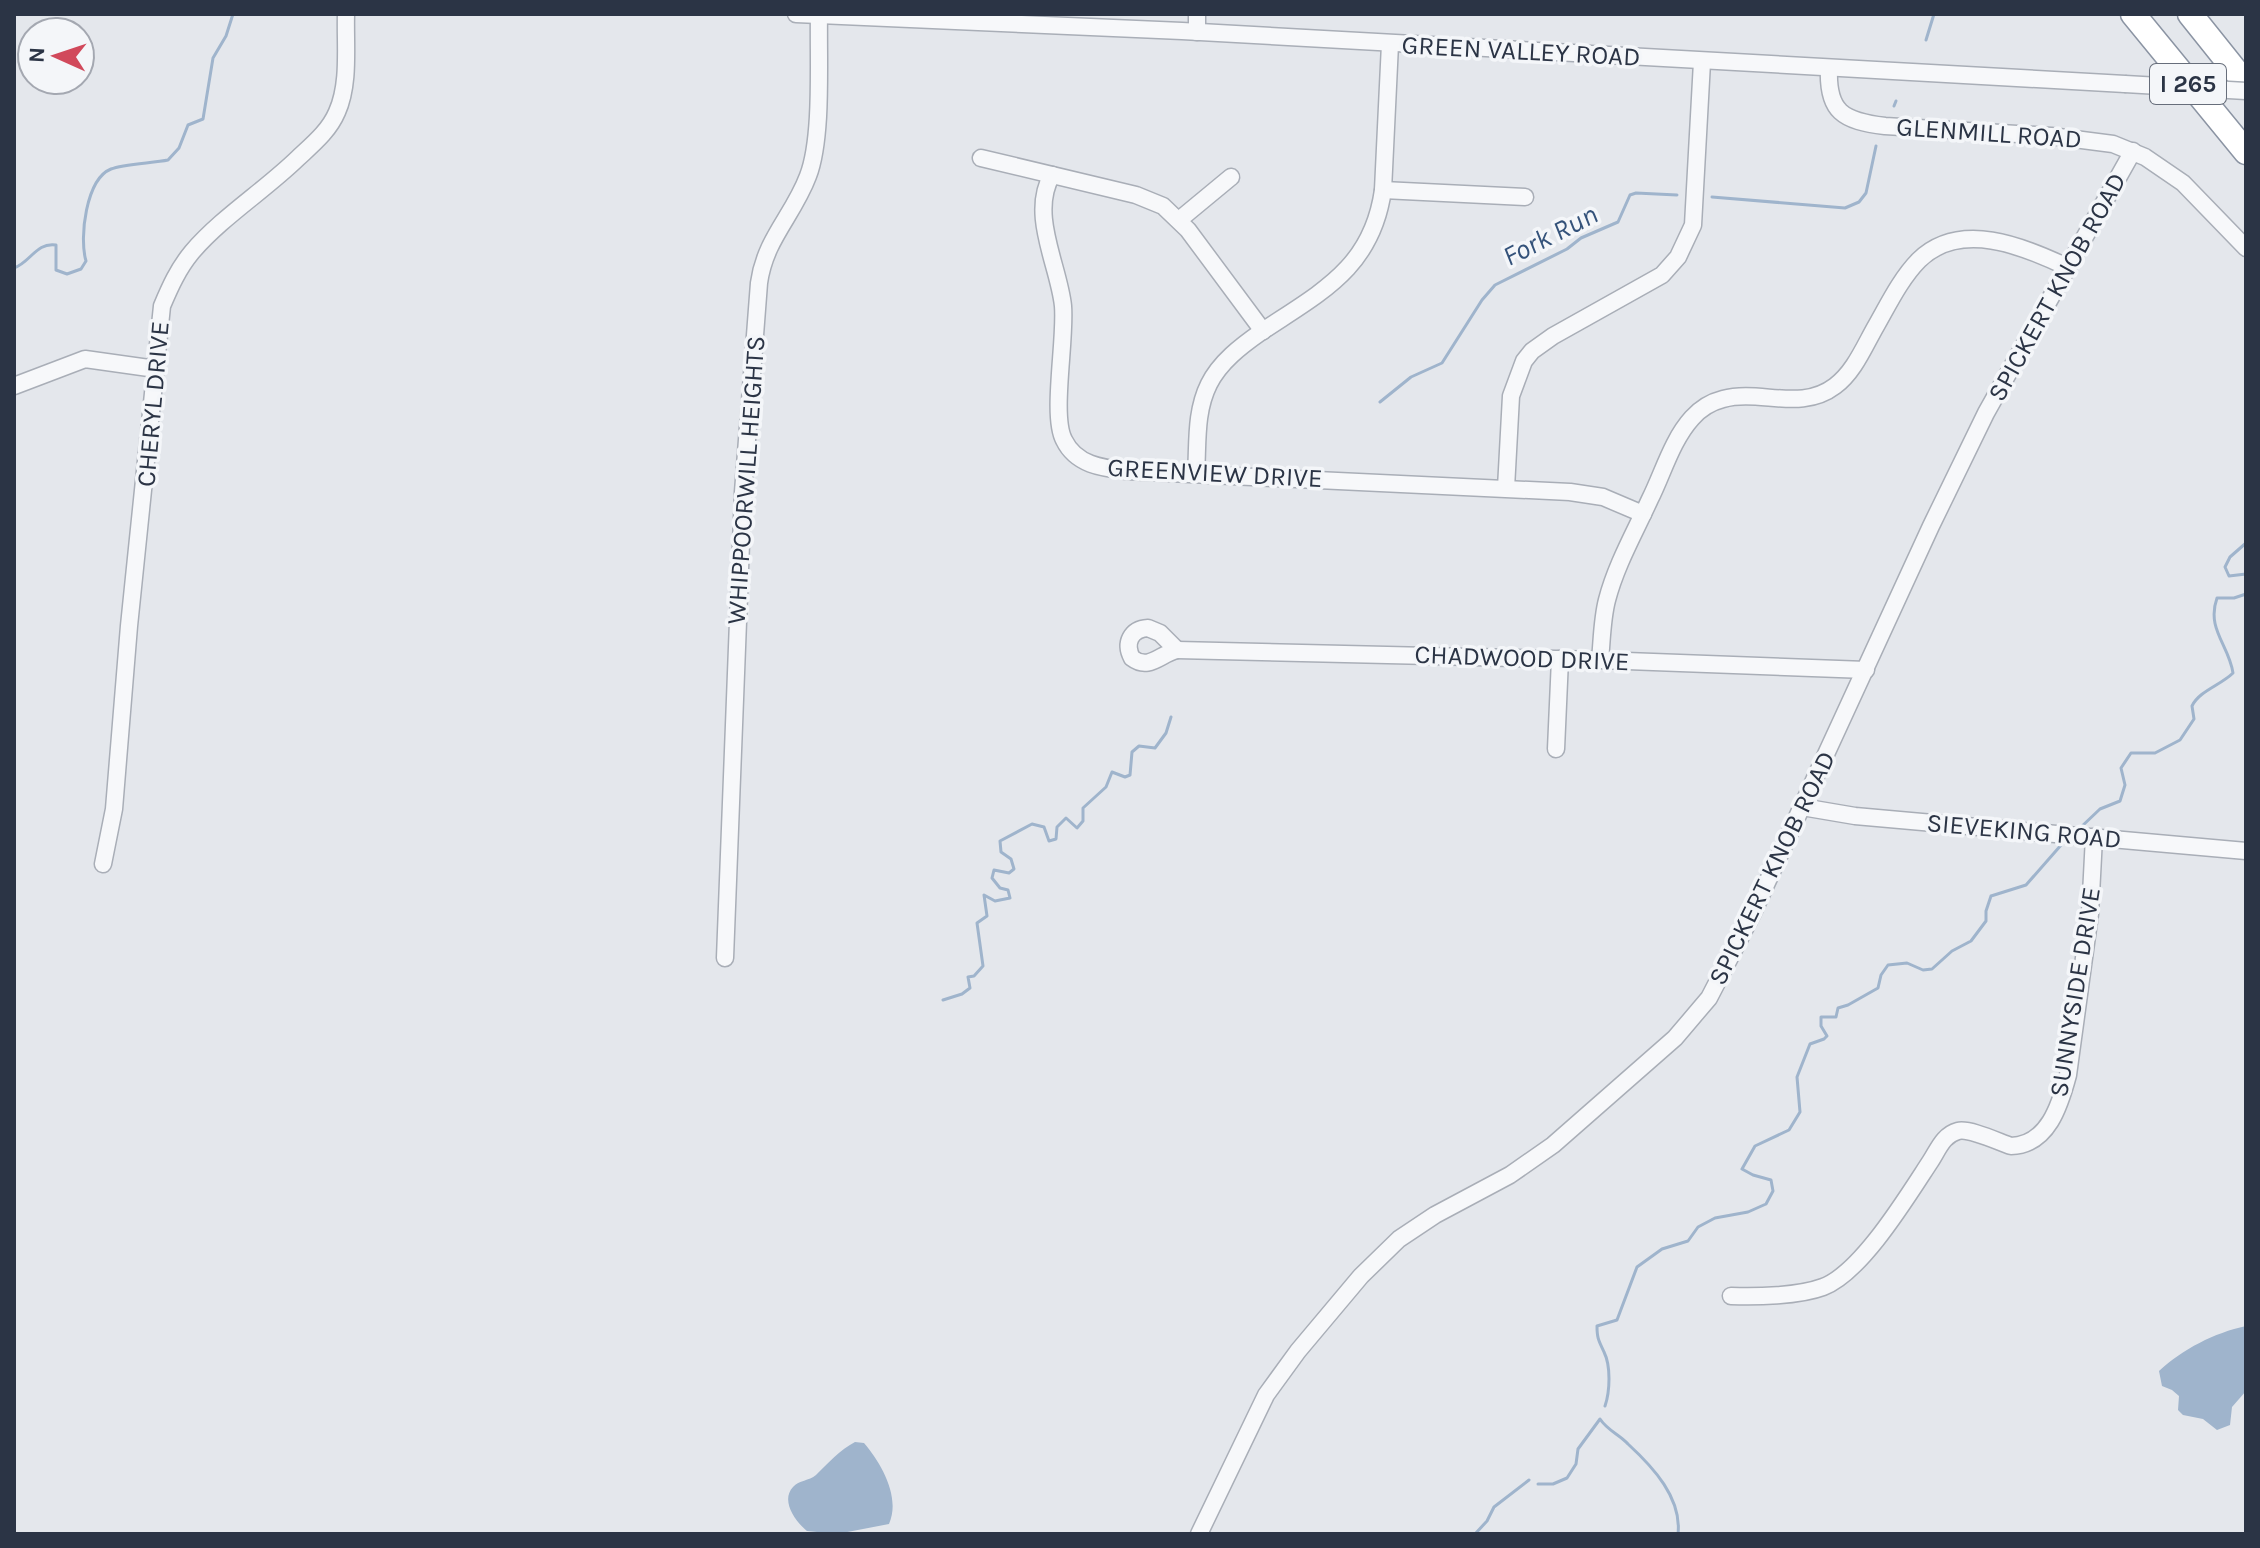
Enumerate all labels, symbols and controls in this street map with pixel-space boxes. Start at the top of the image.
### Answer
north arrow [16,16,96,96]
street label: GREEN VALLEY ROAD [1401,29,1641,73]
text: N [24,46,50,64]
road number: I 265 [2150,64,2226,104]
street label: GLENMILL ROAD [1895,111,2083,155]
street label: SPICKERT KNOB ROAD [1981,167,2133,407]
water label: Fork Run [1497,197,1603,273]
street label: CHERYL DRIVE [130,320,176,488]
street label: WHIPPOORWILL HEIGHTS [720,335,772,625]
street label: GREENVIEW DRIVE [1107,452,1323,494]
street label: CHADWOOD DRIVE [1414,639,1630,677]
street label: SPICKERT KNOB ROAD [1702,746,1842,990]
street label: SIEVEKING ROAD [1925,807,2123,855]
street label: SUNNYSIDE DRIVE [2043,885,2107,1099]

